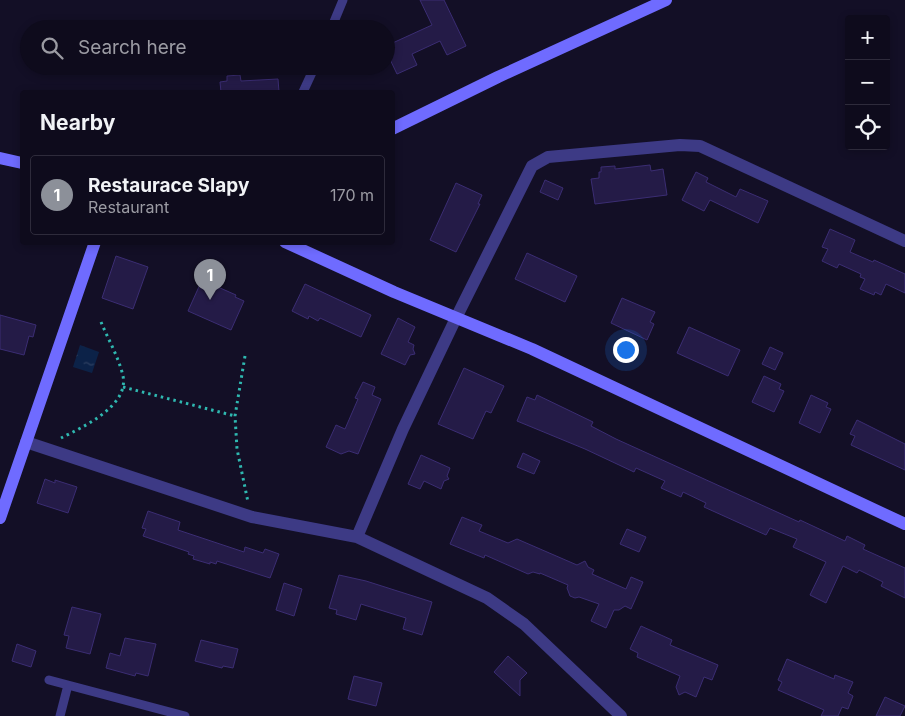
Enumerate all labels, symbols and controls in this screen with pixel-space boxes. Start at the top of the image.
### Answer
map controls [845,15,890,150]
button: + [845,15,890,60]
search box [20,20,395,75]
icon: search [38,34,66,62]
text: Search here [78,36,187,59]
button: − [845,60,890,105]
button: locate [845,105,890,150]
text: Nearby [40,110,115,135]
text: Restaurace Slapy [88,174,249,197]
text: 1 [54,185,60,205]
text: 170 m [330,185,374,205]
text: Restaurant [88,197,169,217]
pin: 1 [194,259,226,300]
your location [613,337,639,363]

